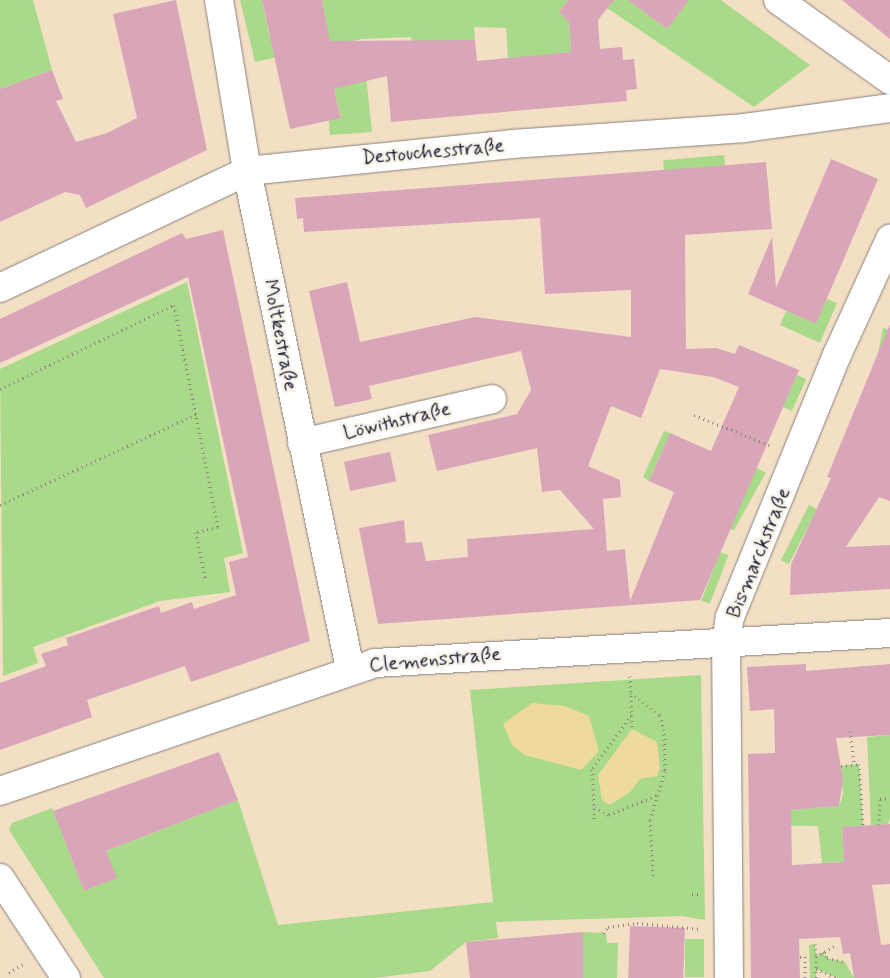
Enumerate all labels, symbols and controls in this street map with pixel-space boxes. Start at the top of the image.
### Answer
street label: Destouchesstraße [361,134,505,170]
street label: Moltkestraße [257,277,303,393]
street label: Löwithstraße [341,397,453,445]
street label: Bismarckstraße [722,484,796,622]
street label: Clemensstraße [368,642,502,678]

